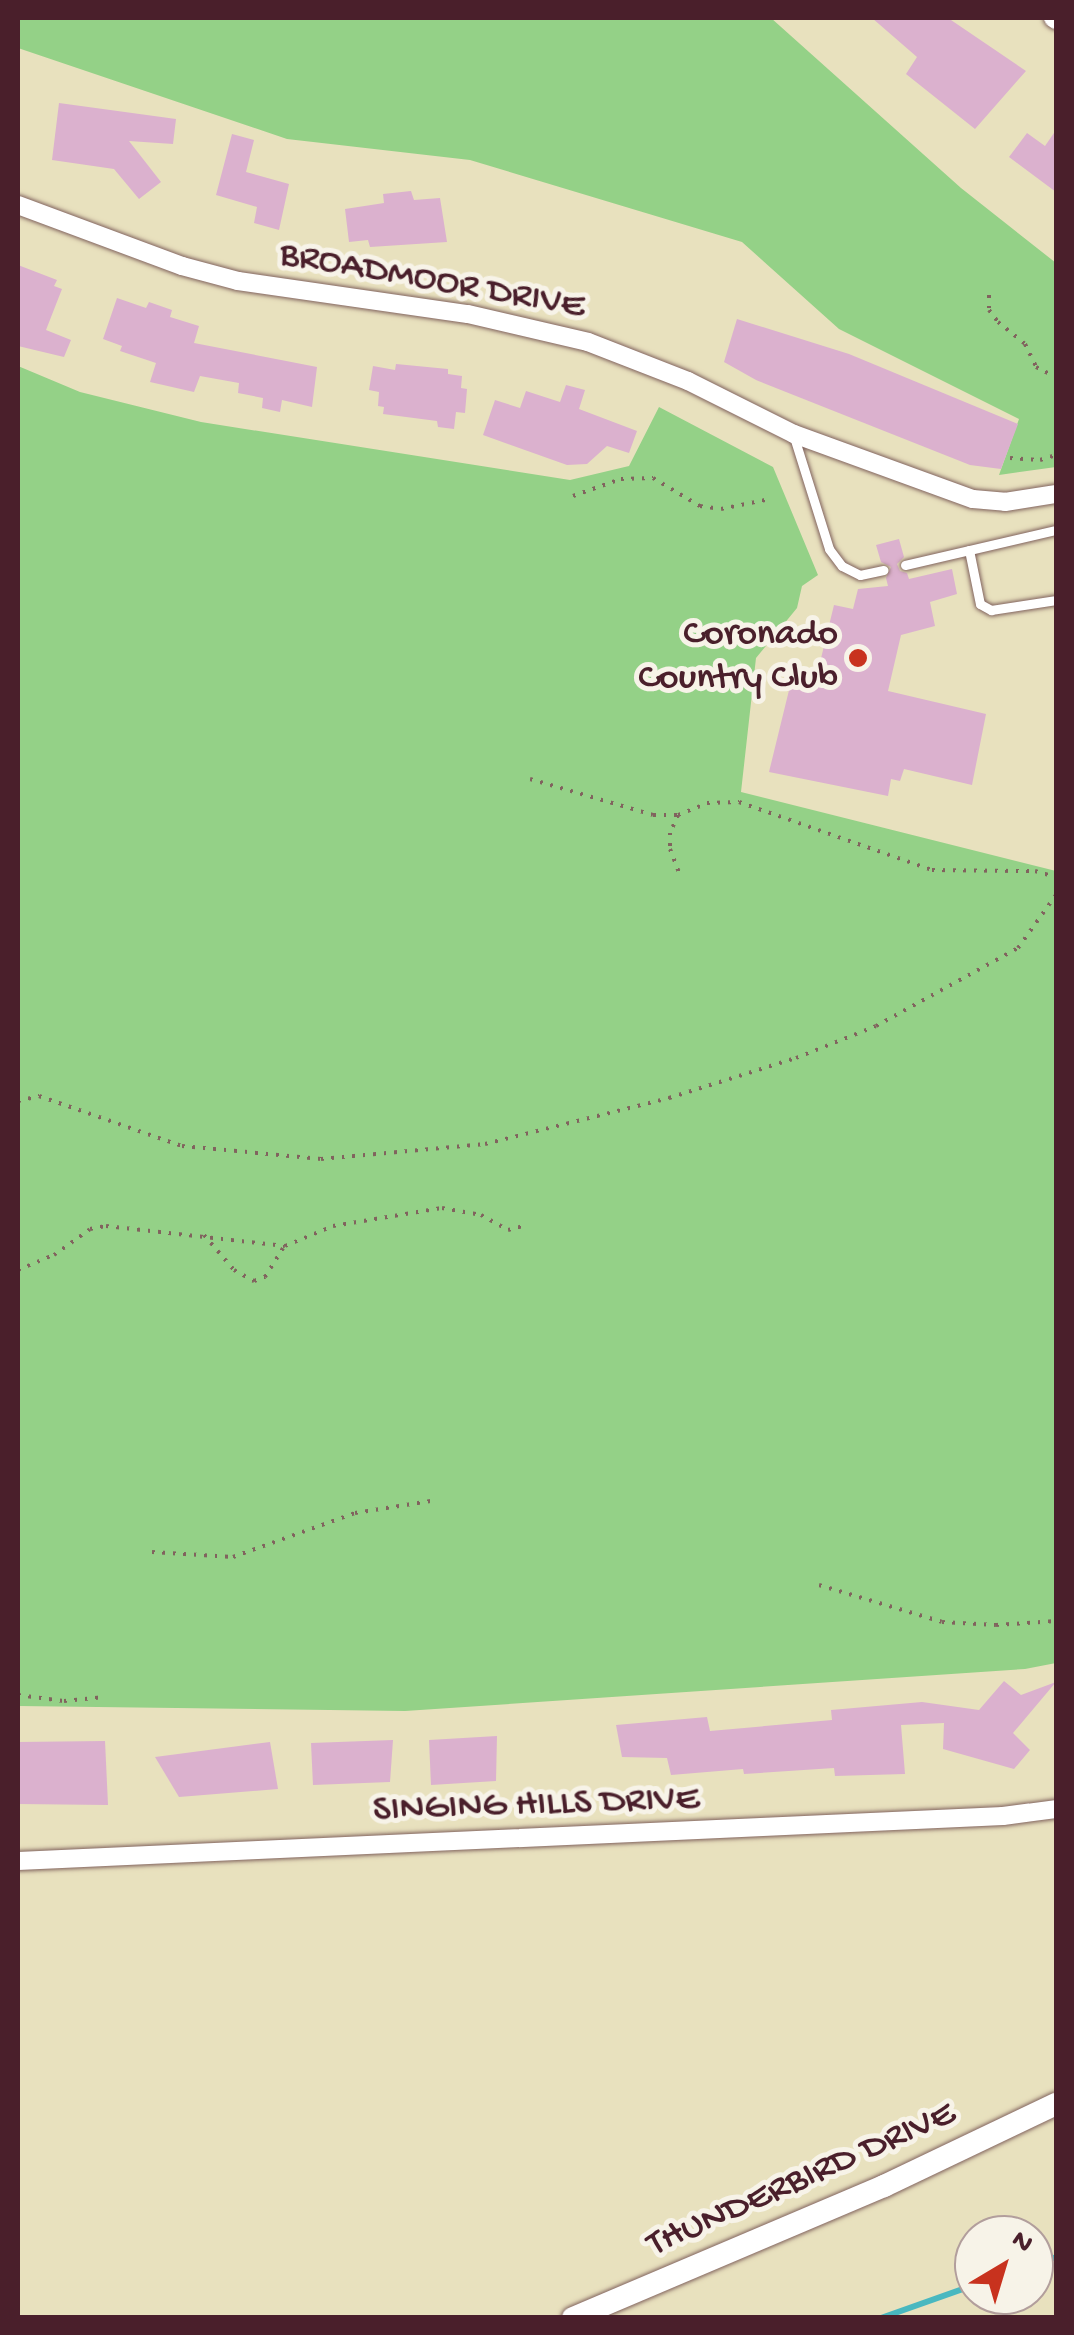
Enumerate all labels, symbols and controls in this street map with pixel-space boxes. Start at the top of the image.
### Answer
street label: BROADMOOR DRIVE [276,233,588,331]
place label: Coronado Country Club [638,613,838,702]
marker: Coronado Country Club [847,647,869,669]
street label: SINGING HILLS DRIVE [372,1778,700,1834]
street label: THUNDERBIRD DRIVE [641,2093,963,2269]
north arrow [954,2215,1054,2315]
text: N [1004,2224,1039,2261]

